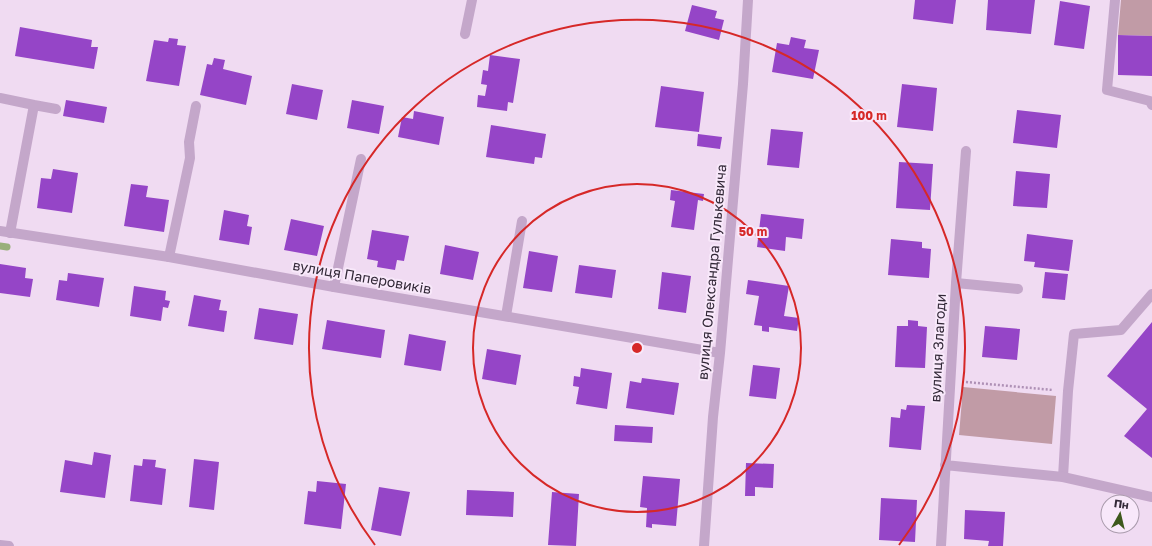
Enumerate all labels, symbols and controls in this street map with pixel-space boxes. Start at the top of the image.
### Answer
text: 100 m [851,108,887,123]
street label: вулиця Олександра Гулькевича [694,163,729,381]
text: 50 m [739,224,767,239]
street label: вулиця Паперовиків [292,256,433,297]
street label: вулиця Злагоди [926,293,949,403]
centre of rings [630,341,644,355]
north arrow [1100,494,1140,534]
text: Пн [1113,496,1130,511]

